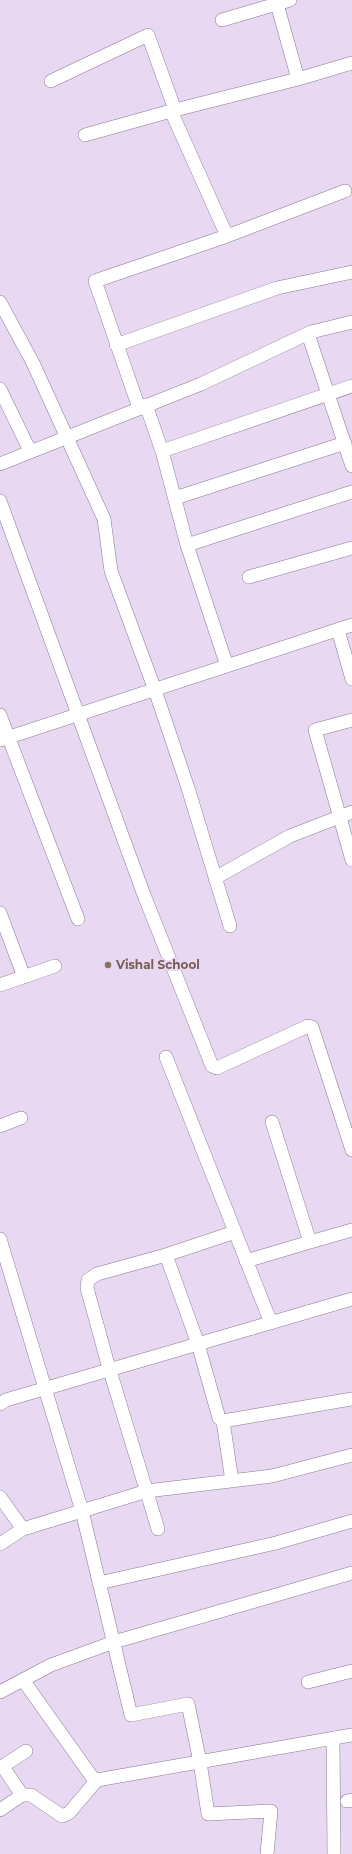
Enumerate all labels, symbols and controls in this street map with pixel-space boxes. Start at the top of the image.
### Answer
place label: Vishal School [116,958,200,972]
marker: Vishal School [103,960,113,970]

